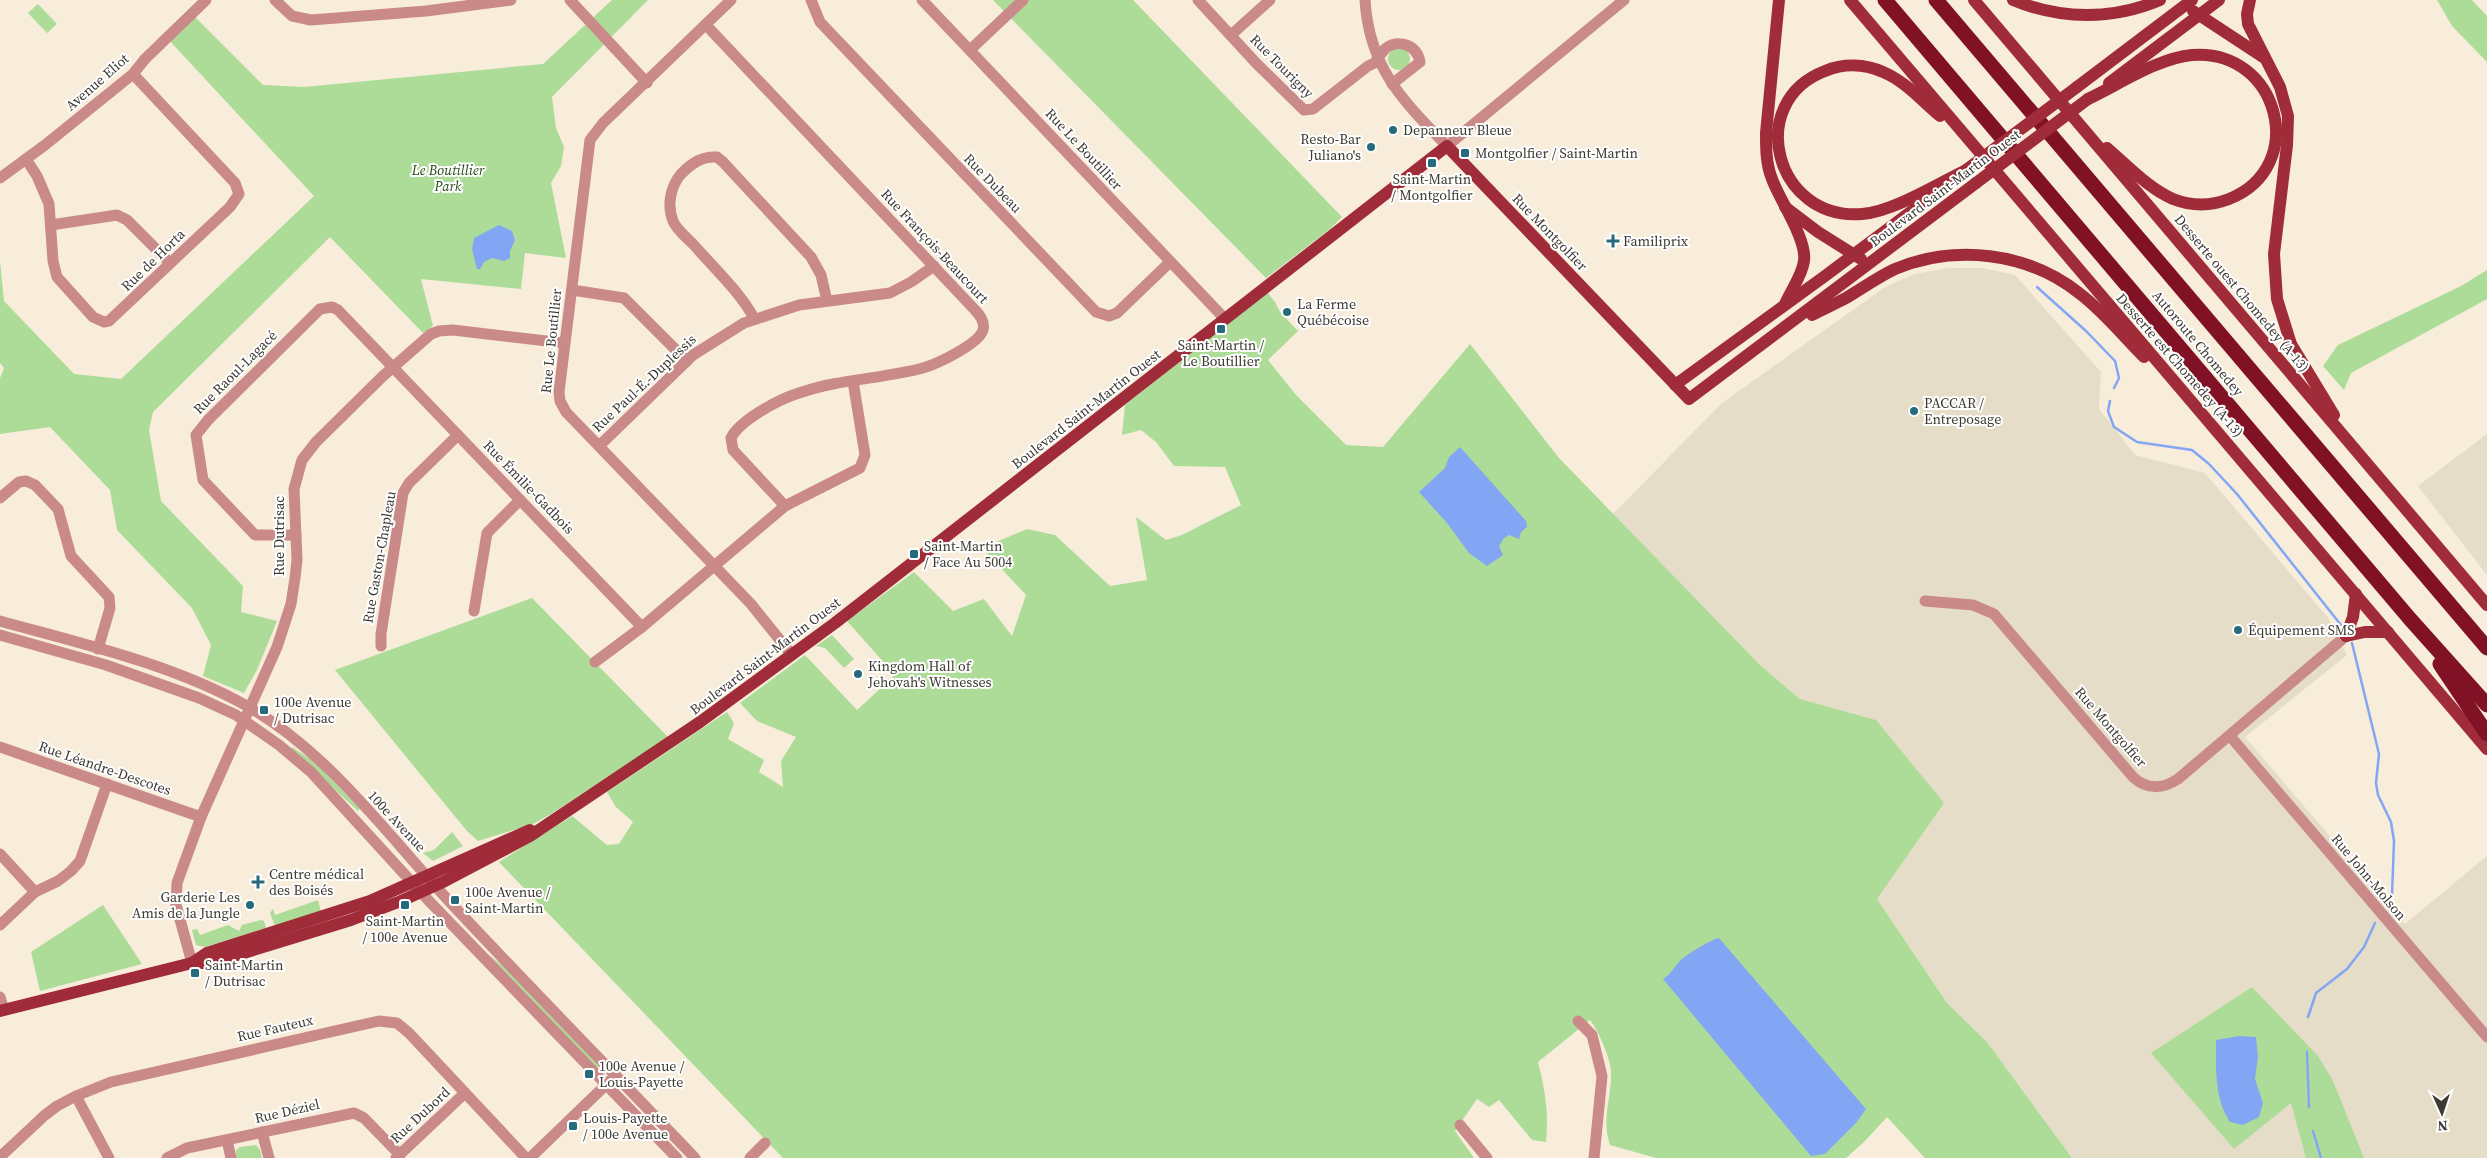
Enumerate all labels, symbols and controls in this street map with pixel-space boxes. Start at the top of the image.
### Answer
street label: Rue Tourigny [1246,30,1319,103]
street label: Avenue Eliot [61,49,133,115]
street label: Rue Le Boutillier [1041,104,1127,194]
place label: Depanneur Bleue [1403,120,1512,140]
marker: Depanneur Bleue [1387,124,1399,136]
street label: Boulevard Saint-Martin Ouest [1866,124,2025,251]
place label: Resto-Bar Juliano's [1300,129,1361,165]
marker: Resto-Bar Juliano's [1365,141,1377,153]
place label: Montgolfier / Saint-Martin [1475,143,1639,163]
marker: Montgolfier / Saint-Martin [1459,147,1471,159]
street label: Rue Dubeau [959,149,1027,217]
marker: Saint-Martin / Montgolfier [1426,157,1438,169]
park label: Le Boutillier Park [411,160,485,196]
place label: Saint-Martin / Montgolfier [1391,169,1473,205]
street label: Rue François-Beaucourt [877,184,994,308]
street label: Rue Montgolfier [1508,189,1592,275]
street label: Desserte ouest Chomedey (A-13) [2170,210,2314,376]
street label: Rue de Horta [117,224,190,296]
place label: Familiprix [1623,231,1689,251]
marker: Familiprix [1607,235,1619,247]
street label: Autoroute Chomedey [2148,286,2249,401]
street label: Rue Le Boutillier [536,288,566,394]
street label: Desserte est Chomedey (A-13) [2112,289,2248,441]
place label: La Ferme Québécoise [1297,294,1369,330]
marker: La Ferme Québécoise [1281,306,1293,318]
marker: Saint-Martin / Le Boutillier [1215,323,1227,335]
street label: Rue Raoul-Lagacé [189,326,281,418]
street label: Rue Paul-É.-Duplessis [588,329,700,437]
place label: Saint-Martin / Le Boutillier [1178,335,1265,371]
street label: Boulevard Saint-Martin Ouest [1007,344,1165,474]
place label: PACCAR / Entreposage [1924,393,2001,429]
marker: PACCAR / Entreposage [1908,405,1920,417]
street label: Rue Émilie-Gadbois [479,436,579,538]
street label: Rue Gaston-Chapleau [358,489,400,625]
street label: Rue Dutrisac [269,496,289,576]
place label: Saint-Martin / Face Au 5004 [924,536,1012,572]
marker: Saint-Martin / Face Au 5004 [908,548,920,560]
street label: Boulevard Saint-Martin Ouest [686,592,845,719]
place label: Équipement SMS [2248,620,2355,640]
marker: Équipement SMS [2232,624,2244,636]
place label: Kingdom Hall of Jehovah's Witnesses [867,656,992,692]
marker: Kingdom Hall of Jehovah's Witnesses [852,668,864,680]
street label: Rue Montgolfier [2070,682,2152,772]
place label: 100e Avenue / Dutrisac [274,692,351,728]
marker: 100e Avenue / Dutrisac [258,704,270,716]
street label: Rue Léandre-Descotes [36,736,174,800]
street label: 100e Avenue [363,786,431,856]
street label: Rue John-Molson [2327,829,2411,925]
place label: Centre médical des Boisés [269,864,364,900]
marker: Centre médical des Boisés [251,875,265,889]
place label: 100e Avenue / Saint-Martin [465,882,551,918]
place label: Garderie Les Amis de la Jungle [132,887,240,923]
marker: 100e Avenue / Saint-Martin [449,894,461,906]
marker: Garderie Les Amis de la Jungle [244,899,256,911]
marker: Saint-Martin / 100e Avenue [399,899,411,911]
place label: Saint-Martin / 100e Avenue [362,911,448,947]
place label: Saint-Martin / Dutrisac [205,955,284,991]
marker: Saint-Martin / Dutrisac [189,967,201,979]
street label: Rue Fauteux [235,1009,316,1046]
place label: 100e Avenue / Louis-Payette [599,1056,685,1092]
marker: 100e Avenue / Louis-Payette [583,1068,595,1080]
street label: Rue Dubord [386,1082,454,1148]
north arrow [2417,1088,2467,1138]
street label: Rue Déziel [252,1094,322,1128]
place label: Louis-Payette / 100e Avenue [583,1108,668,1144]
text: N [2437,1116,2448,1136]
marker: Louis-Payette / 100e Avenue [567,1120,579,1132]

